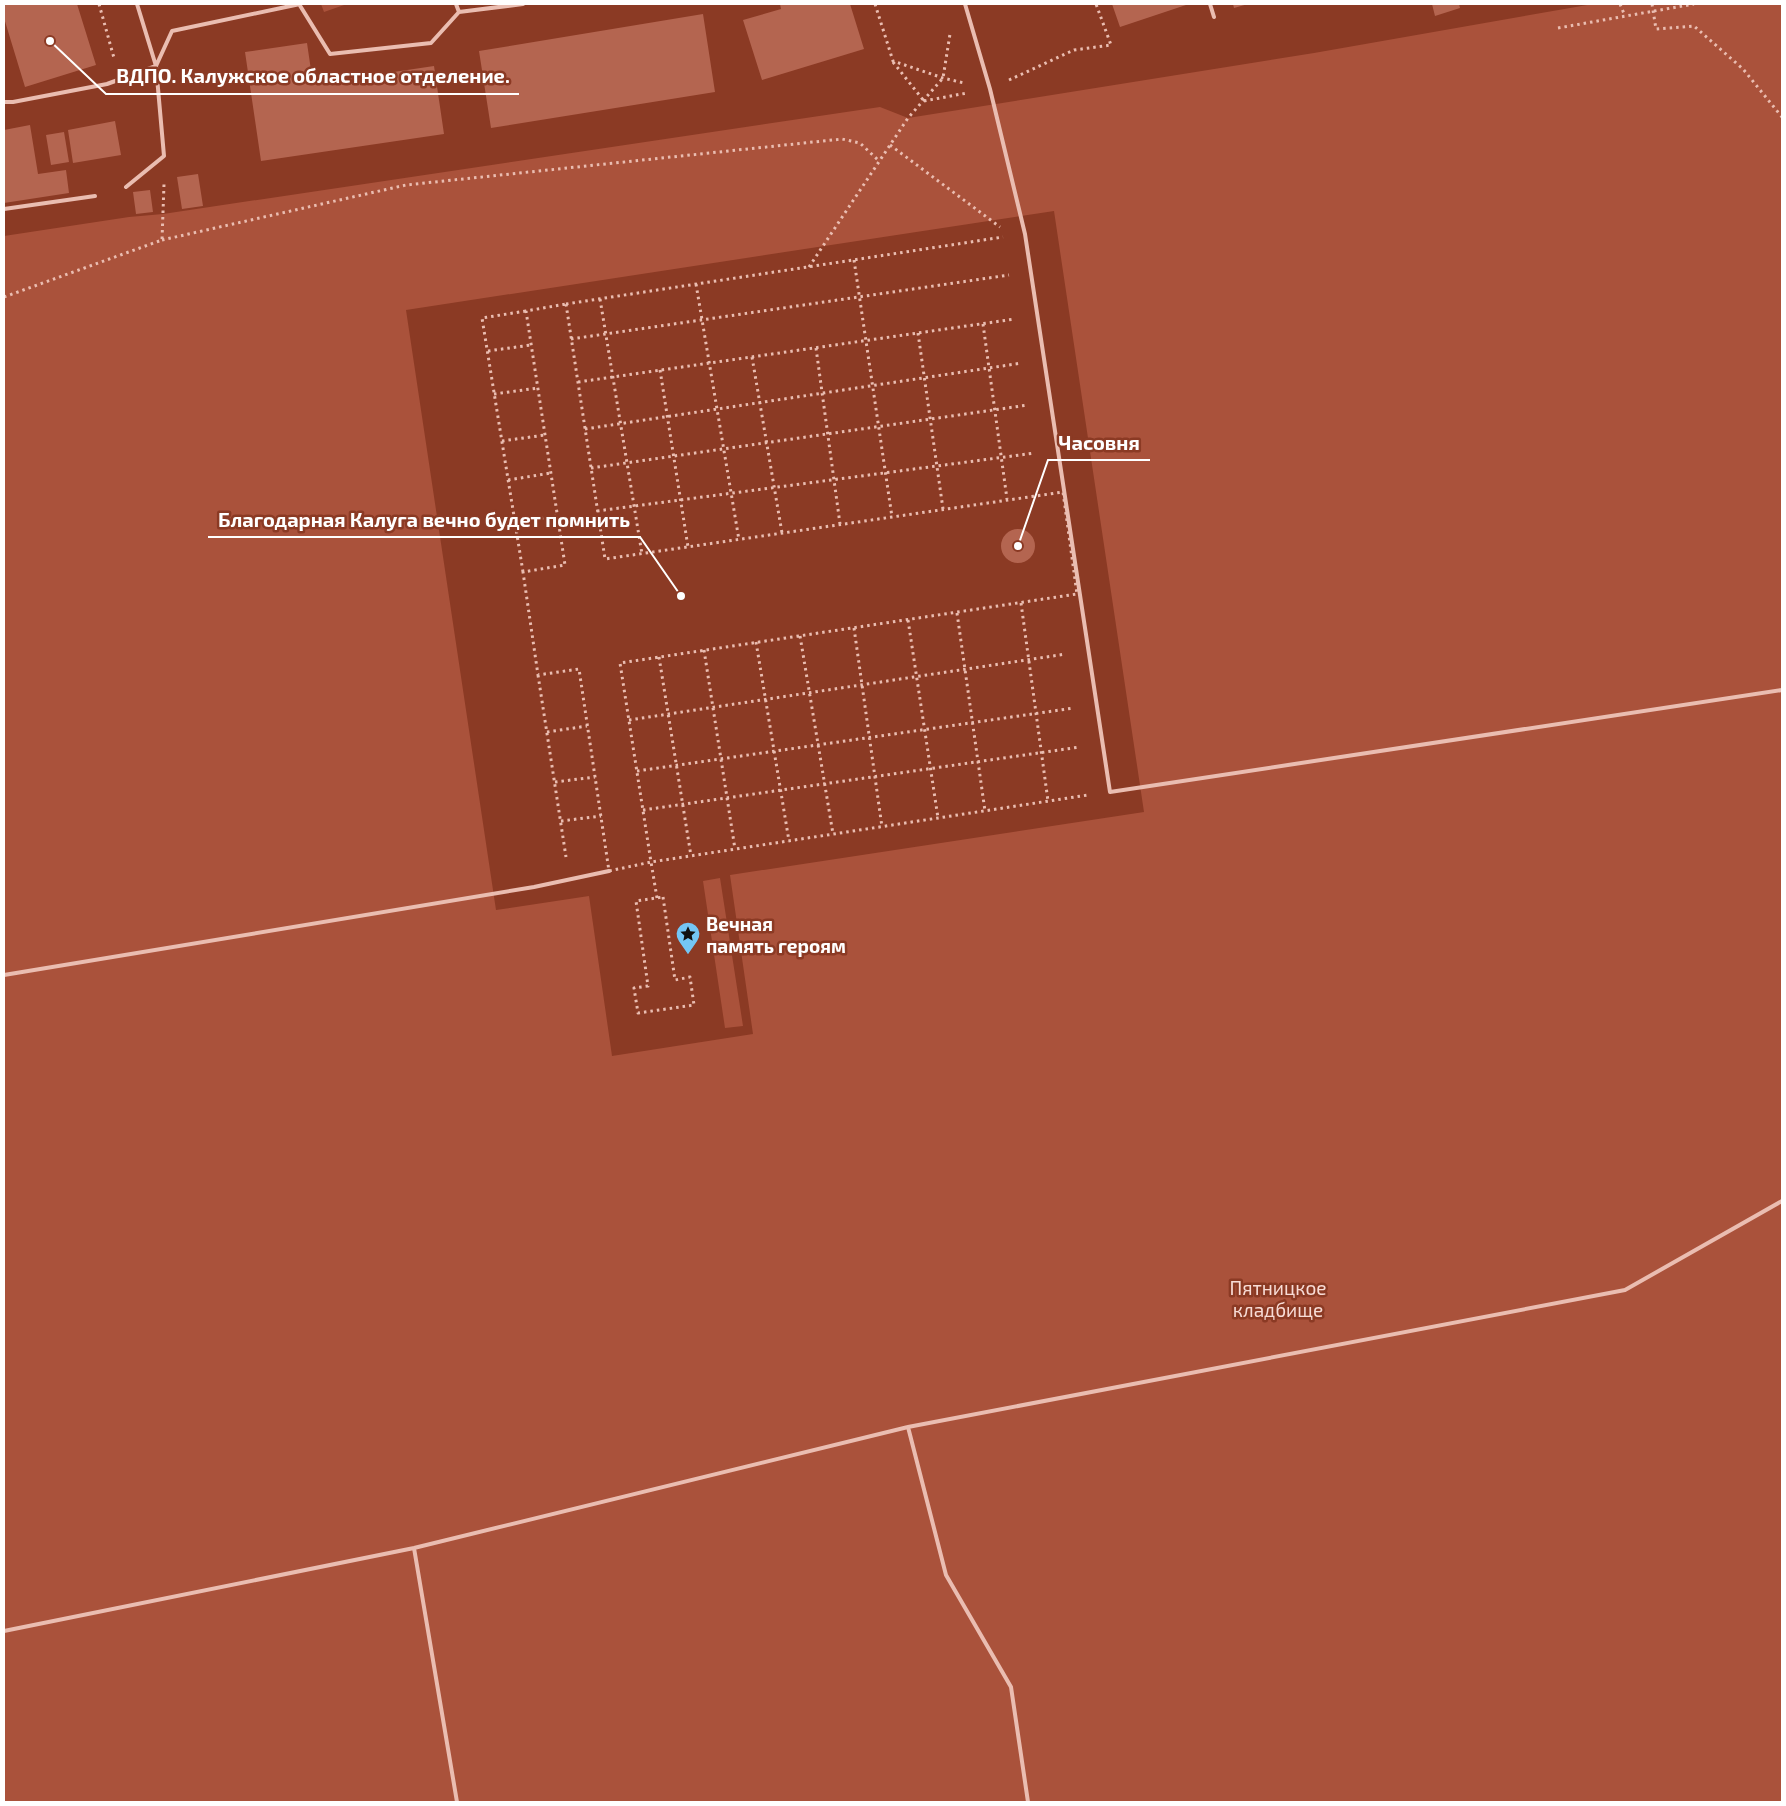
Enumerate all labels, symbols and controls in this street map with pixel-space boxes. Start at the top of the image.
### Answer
callout: ВДПО. Калужское областное отделение. [106,59,519,94]
text: ВДПО. Калужское областное отделение. [116,63,510,87]
callout: Часовня [1048,425,1150,460]
text: Часовня [1058,430,1140,454]
callout: Благодарная Калуга вечно будет помнить [208,502,640,537]
text: Благодарная Калуга вечно будет помнить [218,507,630,531]
place label: Вечная память героям [706,912,846,957]
place icon: Вечная память героям [675,921,701,955]
park label: Пятницкое кладбище [1229,1276,1327,1321]

